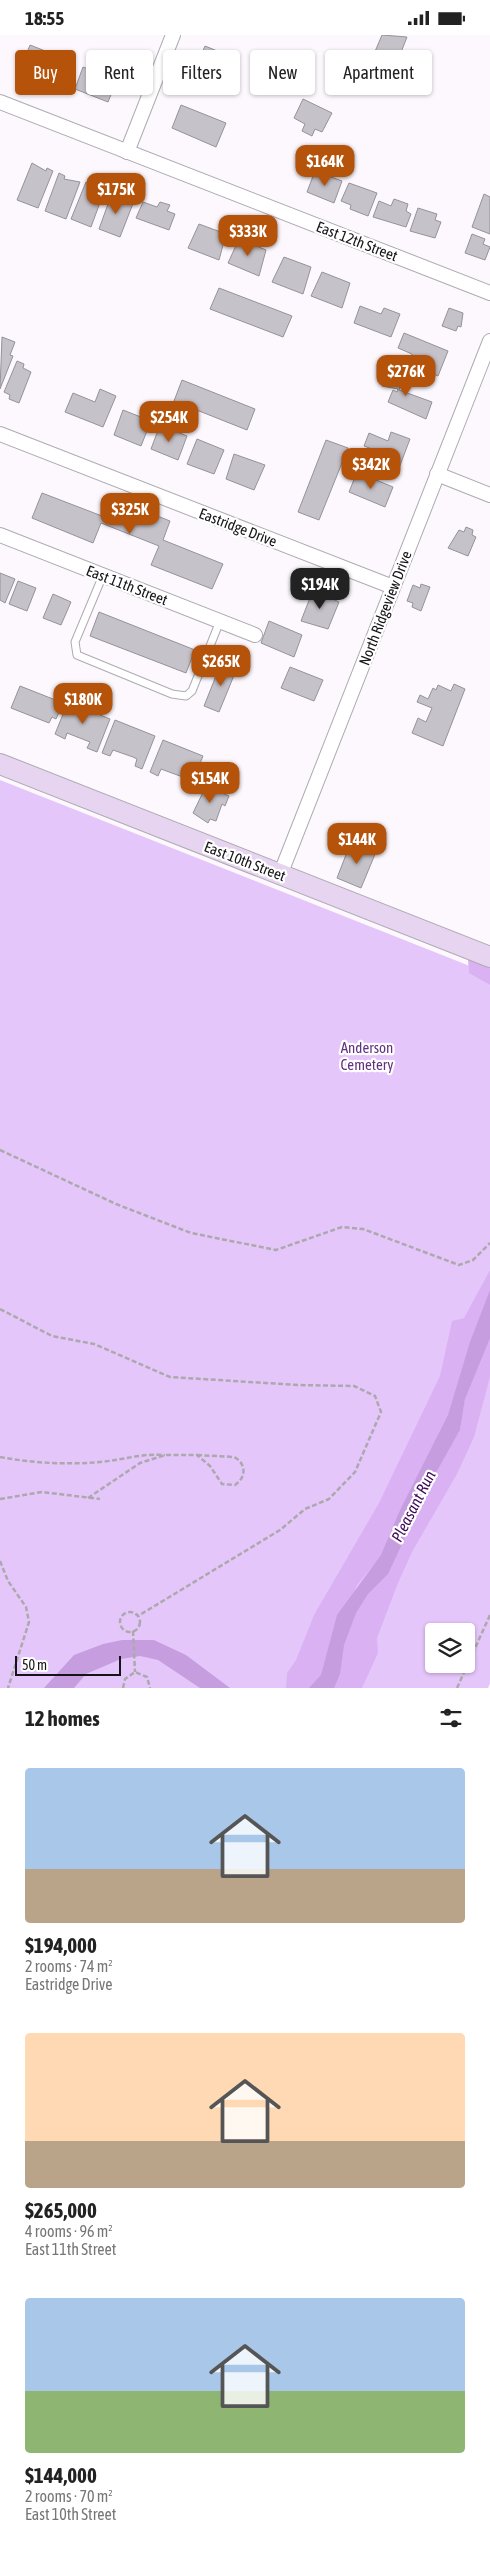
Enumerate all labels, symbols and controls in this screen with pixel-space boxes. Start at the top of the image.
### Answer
text: 18:55 [25,7,64,29]
chip: Buy [15,50,76,95]
chip: Rent [86,50,153,95]
chip: Filters [163,50,240,95]
chip: New [250,50,315,95]
chip: Apartment [325,50,432,95]
pin: $164K [290,145,360,187]
text: $164K [306,152,344,170]
pin: $175K [81,173,151,215]
text: $175K [97,180,135,198]
pin: $333K [213,215,283,257]
street label: East 12th Street [314,218,400,264]
text: $333K [229,222,267,240]
pin: $276K [371,355,441,397]
text: $276K [387,362,425,380]
pin: $254K [134,401,204,443]
text: $254K [150,408,188,426]
pin: $342K [336,447,406,490]
text: $342K [352,455,390,473]
pin: $325K [95,493,165,535]
text: $325K [111,500,149,518]
street label: Eastridge Drive [197,504,280,550]
street label: North Ridgeview Drive [355,548,415,668]
street label: East 11th Street [84,562,170,608]
pin: $194K [285,567,355,610]
text: $194K [301,575,339,593]
pin: $265K [186,645,256,687]
text: $265K [202,652,240,670]
pin: $180K [48,683,118,725]
text: $180K [64,690,102,708]
pin: $154K [175,761,245,804]
text: $154K [191,769,229,787]
pin: $144K [322,823,392,865]
text: $144K [338,830,376,848]
street label: East 10th Street [202,838,288,884]
park label: Anderson Cemetery [341,1039,393,1073]
water label: Pleasant Run [387,1467,439,1545]
map controls [425,1623,475,1673]
button: layers [425,1623,475,1673]
scale bar [15,1653,121,1676]
text: 50 m [22,1657,47,1673]
icon: filters [437,1704,465,1732]
text: 12 homes [25,1706,100,1730]
icon: home [200,1801,290,1891]
text: $194,000 [25,1933,97,1957]
text: 2 rooms · 74 m² [25,1957,113,1975]
text: Eastridge Drive [25,1975,113,1993]
icon: home [200,2066,290,2156]
text: $265,000 [25,2198,97,2222]
text: 4 rooms · 96 m² [25,2222,113,2240]
text: East 11th Street [25,2240,116,2258]
icon: home [200,2331,290,2421]
text: $144,000 [25,2463,97,2487]
text: 2 rooms · 70 m² [25,2487,113,2505]
text: East 10th Street [25,2505,116,2523]

